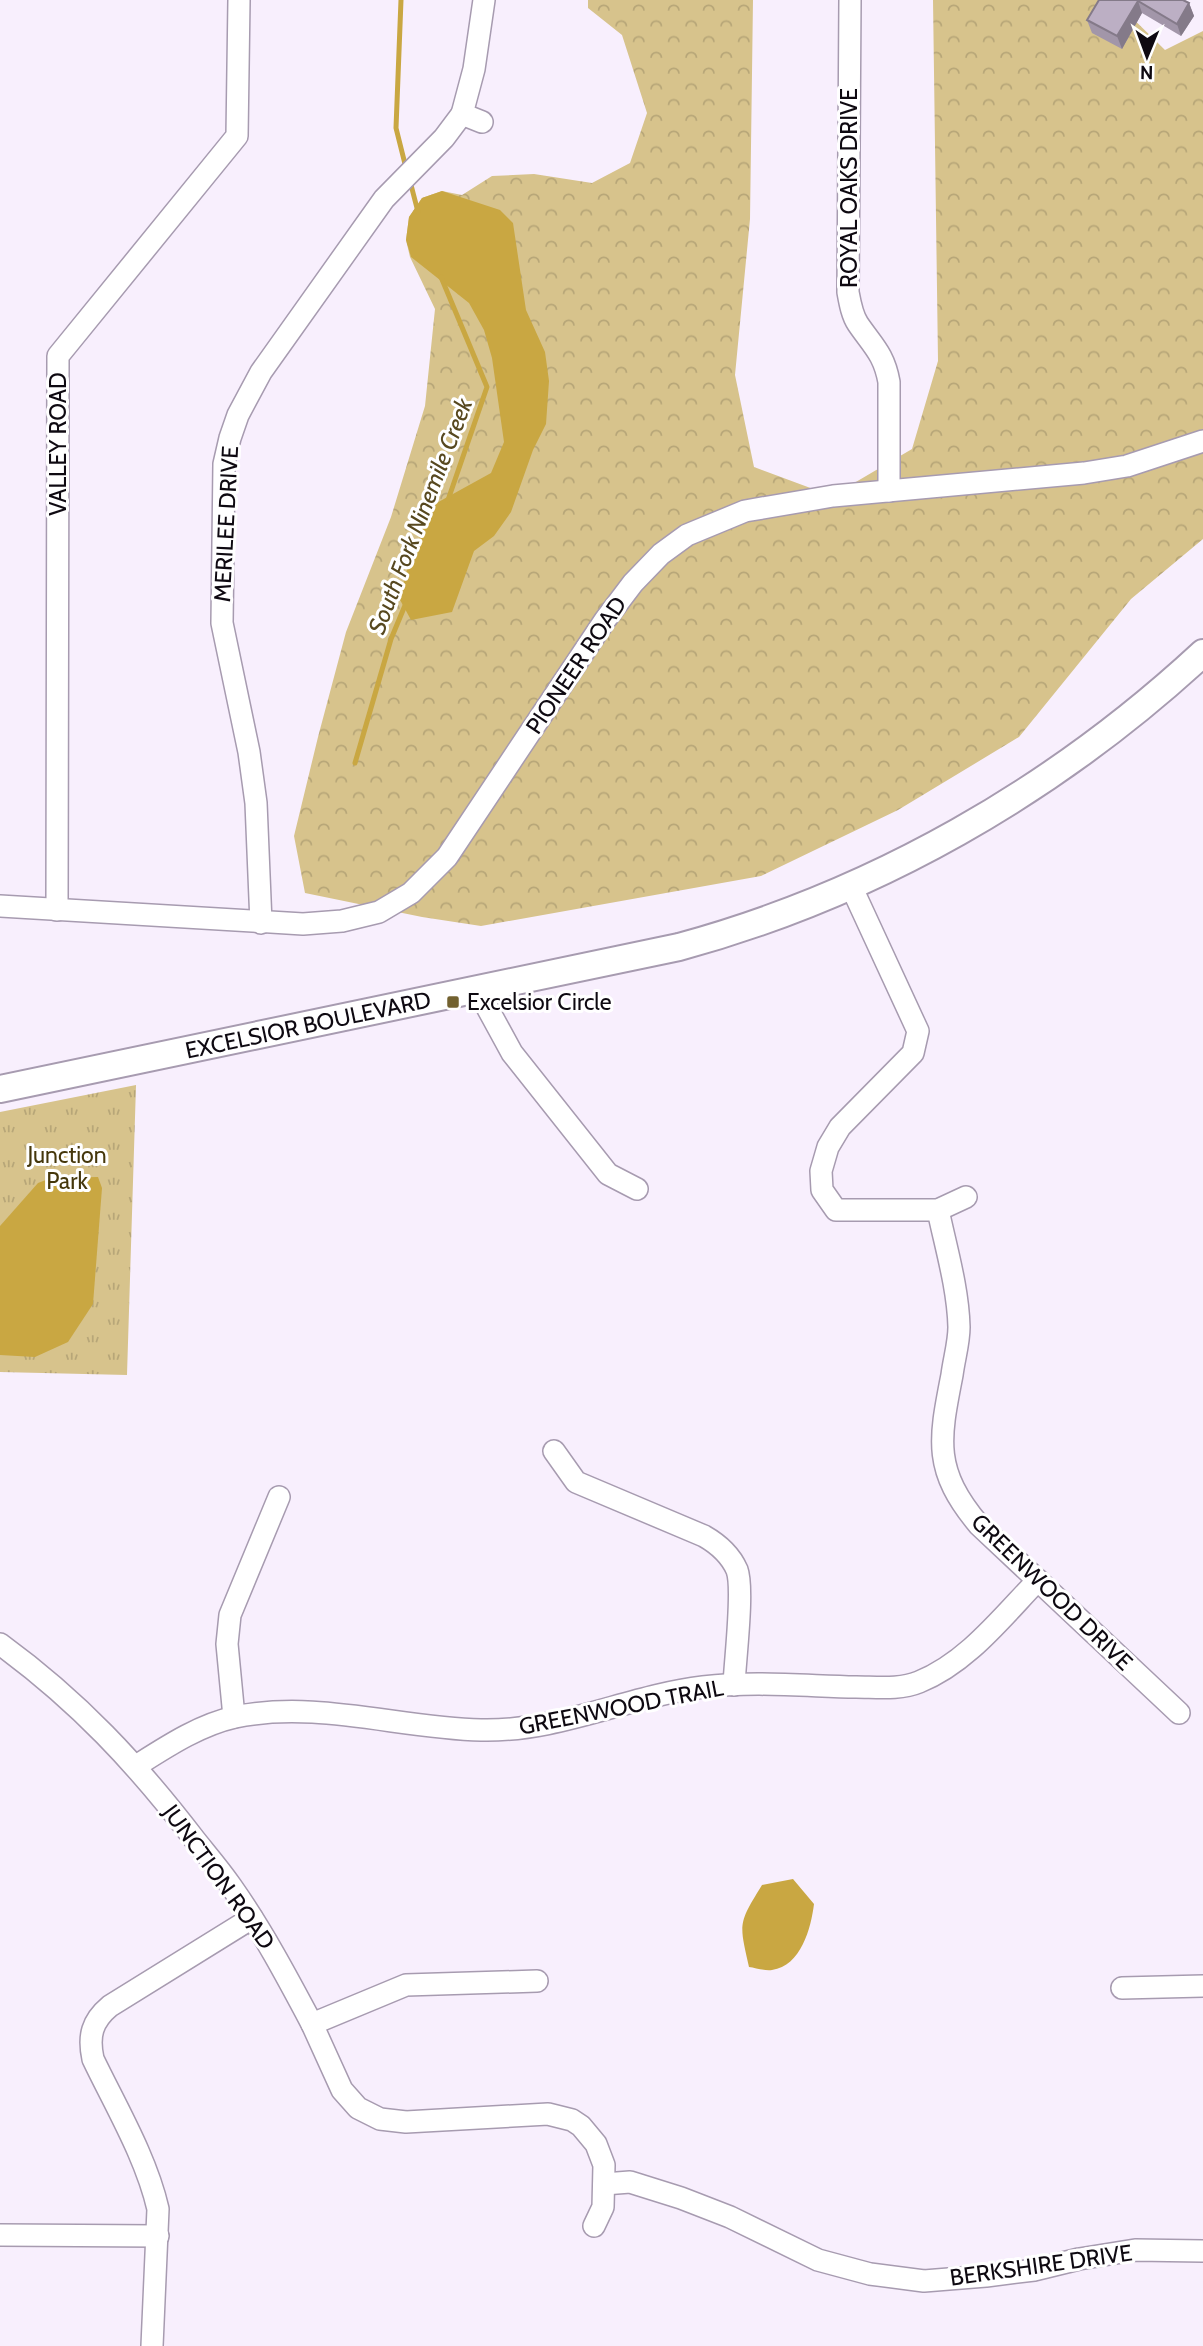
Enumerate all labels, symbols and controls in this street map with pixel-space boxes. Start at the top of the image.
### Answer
north arrow [1112,21,1182,91]
text: N [1140,61,1154,84]
street label: ROYAL OAKS DRIVE [835,88,863,288]
street label: VALLEY ROAD [44,372,72,516]
water label: South Fork Ninemile Creek [362,393,479,638]
street label: MERILEE DRIVE [208,445,244,603]
street label: PIONEER ROAD [520,591,632,739]
street label: EXCELSIOR BOULEVARD [183,985,433,1065]
place label: Excelsior Circle [467,988,612,1016]
marker: Excelsior Circle [445,994,461,1010]
park label: Junction Park [26,1141,107,1195]
street label: GREENWOOD DRIVE [966,1508,1138,1676]
street label: GREENWOOD TRAIL [516,1673,726,1741]
street label: JUNCTION ROAD [156,1798,281,1955]
street label: BERKSHIRE DRIVE [948,2238,1134,2292]

